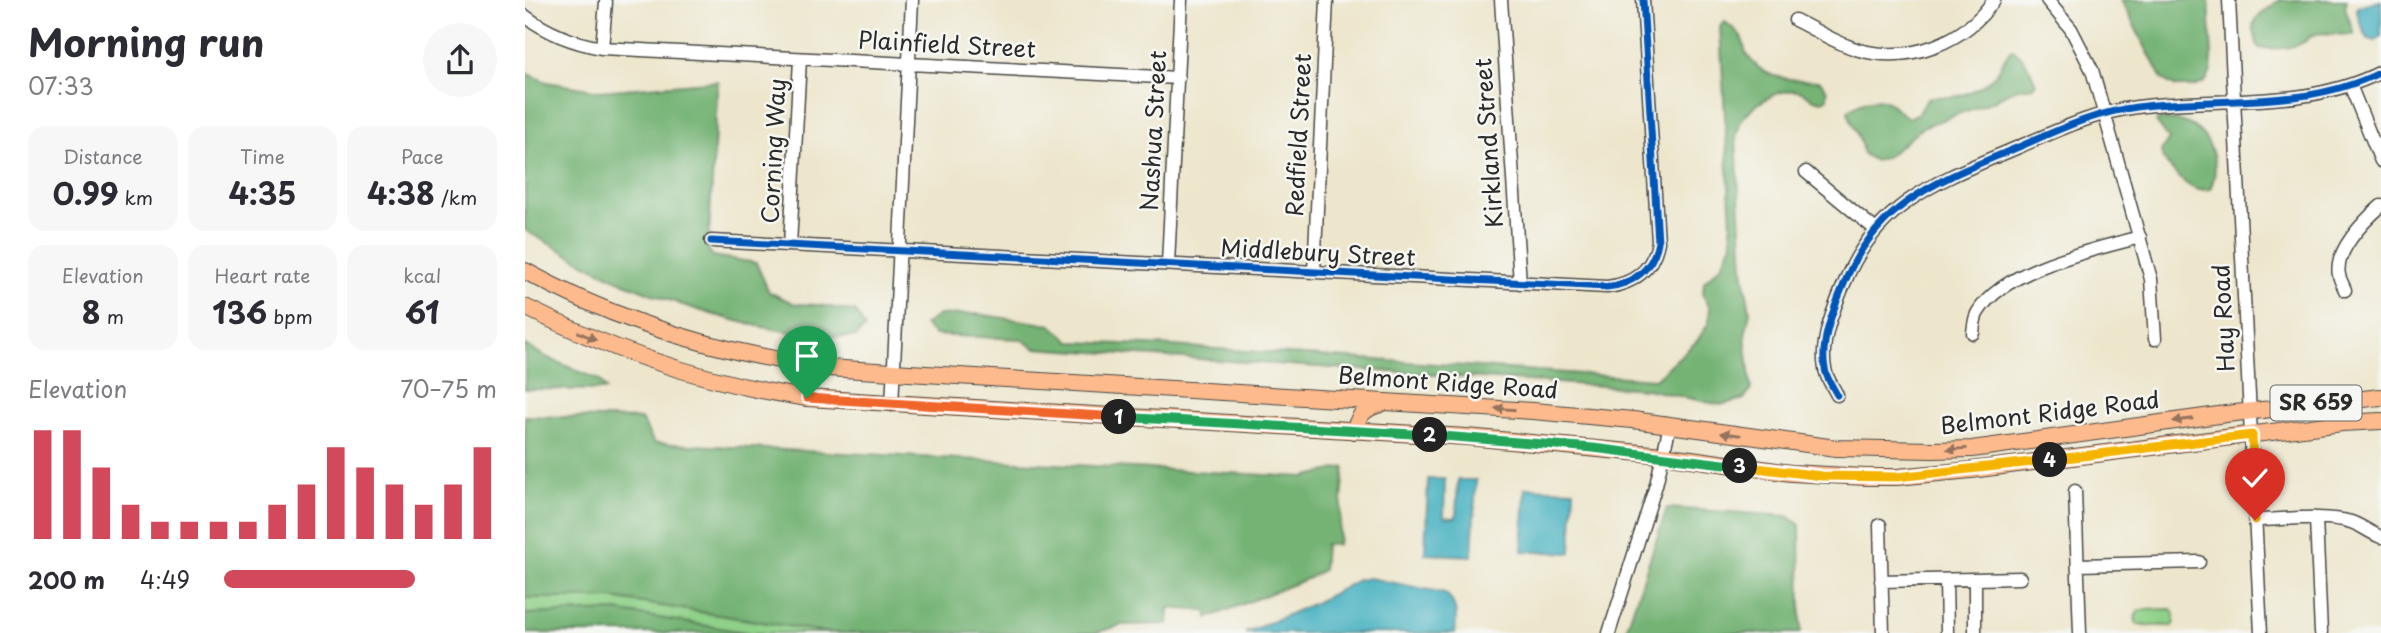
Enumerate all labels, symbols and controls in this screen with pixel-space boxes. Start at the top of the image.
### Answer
text: Morning run [28,13,264,70]
street label: Plainfield Street [857,21,1037,66]
button: share [423,23,497,97]
street label: Nashua Street [1131,50,1174,212]
street label: Redfield Street [1276,52,1319,217]
street label: Kirkland Street [1464,57,1511,229]
text: 07:33 [28,68,94,103]
street label: Corning Way [751,77,794,224]
text: Distance [63,142,143,170]
text: Time [240,142,285,170]
text: Pace [401,142,444,170]
text: 0.99 [52,170,118,215]
text: 4:35 [229,170,296,215]
text: 4:38 [367,170,435,215]
text: km [118,183,153,211]
text: /km [435,183,477,211]
street label: Middlebury Street [1220,229,1417,274]
text: Elevation [62,261,144,289]
text: Heart rate [215,261,310,289]
text: kcal [403,261,441,289]
street label: Hay Road [2202,264,2243,373]
text: 8 [82,289,100,334]
text: 136 [212,289,267,334]
text: 61 [405,289,439,334]
text: m [100,302,124,330]
text: bpm [267,302,313,330]
pin [777,326,837,398]
one-way arrow [576,331,597,342]
icon: arrive [788,337,826,375]
street label: Belmont Ridge Road [1337,356,1559,407]
text: Elevation [28,371,127,406]
text: 70–75 m [400,371,497,406]
street label: Belmont Ridge Road [1938,381,2161,442]
road number: SR 659 [2271,386,2362,420]
pin: 1 [1101,400,1137,434]
text: 1 [1114,402,1123,430]
one-way arrow [1493,403,1515,414]
one-way arrow [2172,414,2194,425]
pin: 2 [1413,418,1447,452]
text: 2 [1423,420,1436,448]
one-way arrow [1720,428,1742,439]
pin: 4 [2033,442,2067,477]
one-way arrow [1946,444,1968,455]
text: 4 [2043,445,2056,473]
pin: 3 [1723,448,1757,484]
pin [2225,448,2285,520]
text: 3 [1733,451,1746,479]
icon: check [2236,459,2274,497]
text: 200 m [28,562,105,597]
text: 4:49 [140,562,190,597]

